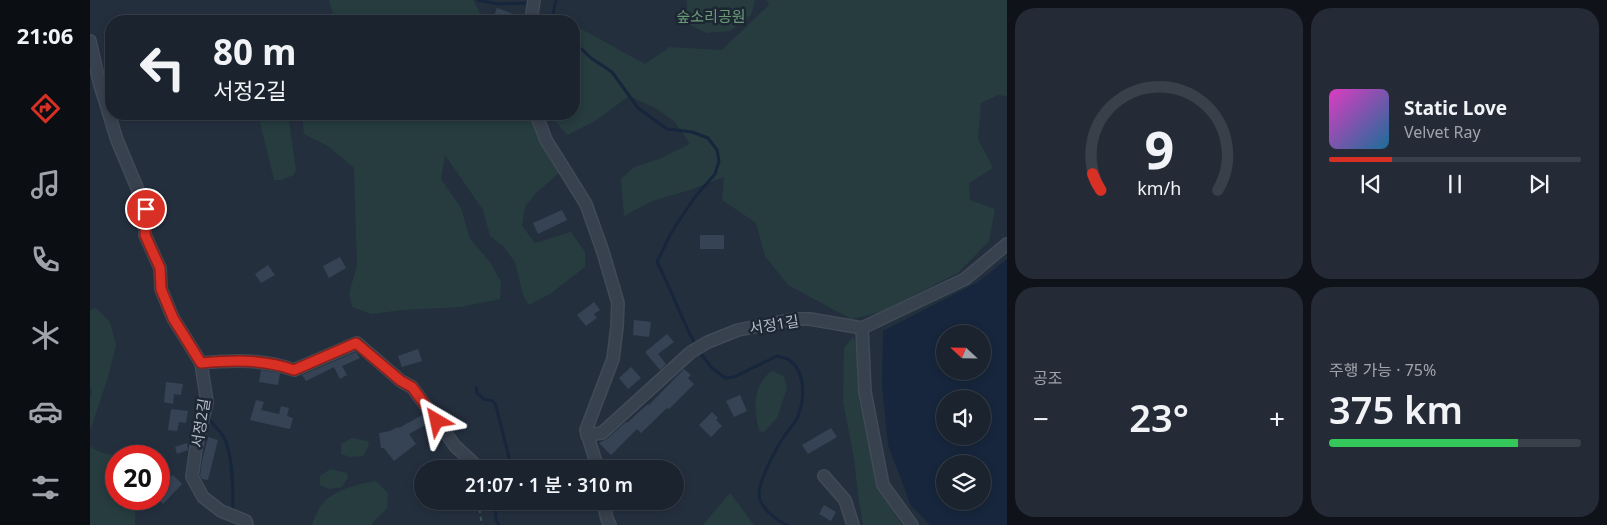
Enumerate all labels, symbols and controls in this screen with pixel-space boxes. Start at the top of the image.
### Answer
park label: 숲소리공원 [676,6,746,26]
text: 21:06 [17,20,73,50]
text: 80 m [213,28,296,75]
icon: left [130,35,195,100]
text: 서정2길 [213,75,286,105]
icon: directions [28,91,63,126]
text: Static Love [1404,95,1507,121]
text: 9 [1144,113,1174,184]
text: Velvet Ray [1404,121,1481,143]
icon: music [28,167,63,202]
icon: previous [1357,170,1385,198]
icon: pause [1441,170,1469,198]
icon: next [1525,170,1553,198]
text: km/h [1137,176,1181,200]
pin [125,188,167,230]
icon: arrive [132,195,160,223]
icon: phone [28,242,63,277]
street label: 서정1길 [748,310,800,338]
icon: climate [28,318,63,353]
north arrow [936,325,991,380]
map controls [936,325,991,510]
text: 주행 가능 · 75% [1329,359,1436,381]
text: 공조 [1033,367,1062,389]
text: 375 km [1329,383,1463,435]
button: sound [936,390,991,445]
text: 23° [1129,391,1189,443]
icon: car [28,394,63,429]
position arrow [410,394,462,446]
street label: 서정2길 [186,397,214,449]
text: − [1033,399,1049,437]
text: + [1269,399,1285,437]
speed limit sign: 20 [105,445,170,510]
button: layers [936,455,991,510]
icon: filters [28,470,63,505]
text: 21:07 · 1 분 · 310 m [465,472,633,498]

